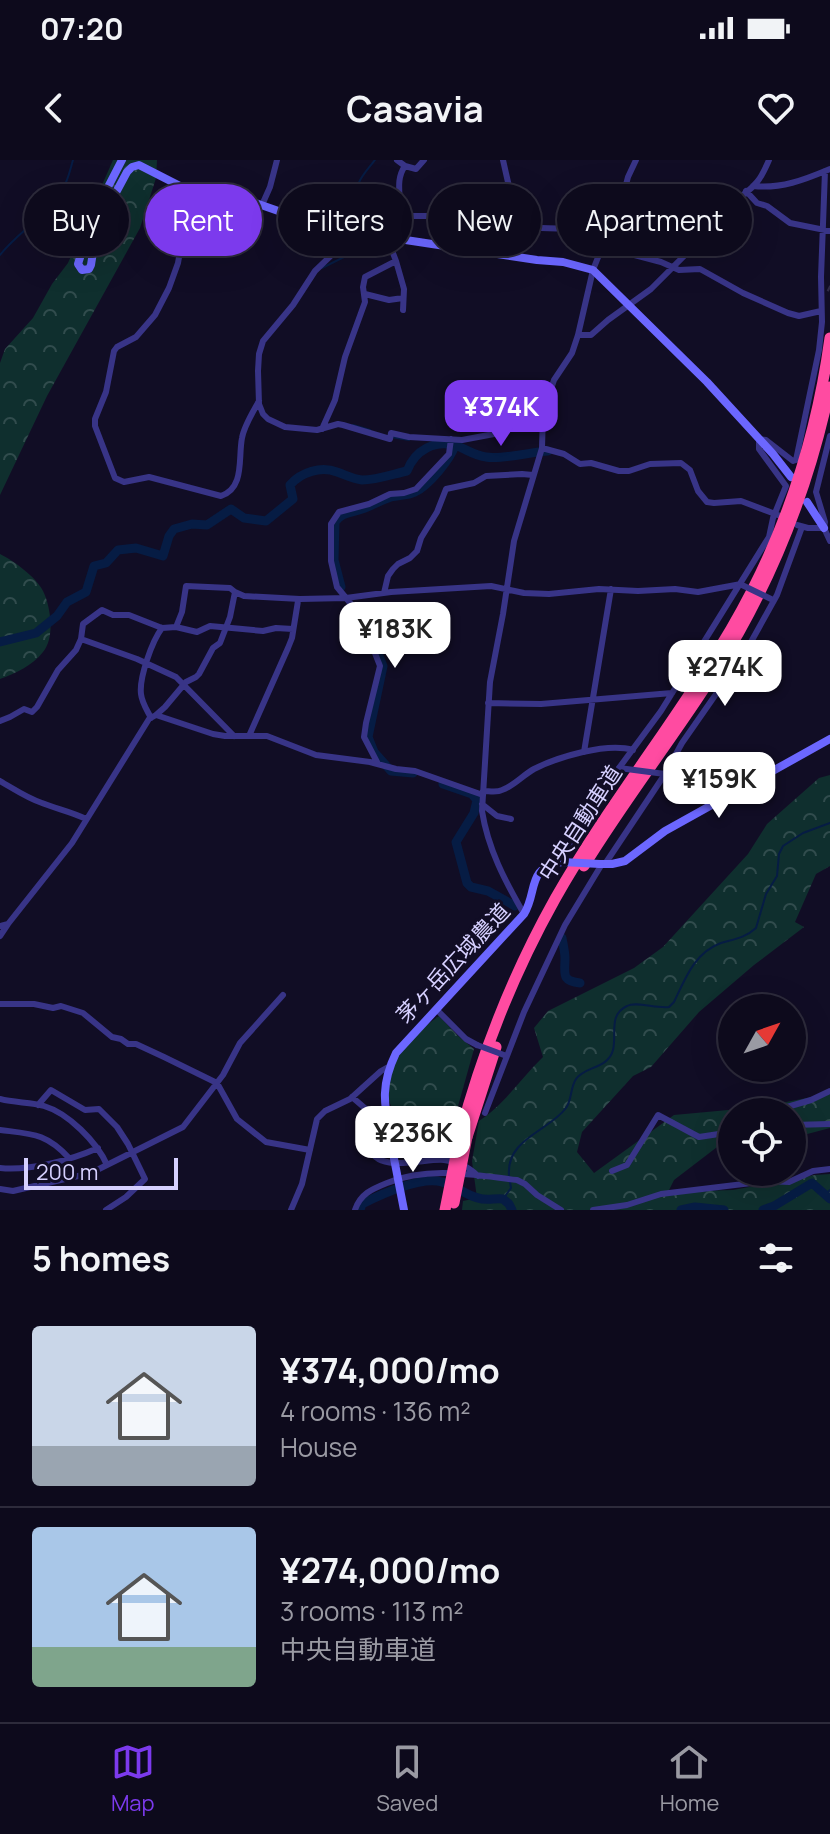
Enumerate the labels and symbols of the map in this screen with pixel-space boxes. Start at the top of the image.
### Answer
pin: ¥374K [445,380,557,448]
pin: ¥183K [339,602,451,670]
pin: ¥274K [669,640,781,708]
pin: ¥159K [663,752,775,820]
street label: 中央自動車道 [531,759,629,887]
street label: 茅ヶ岳広域農道 [390,896,516,1030]
north arrow [718,994,806,1082]
pin: ¥236K [357,1106,469,1174]
scale bar [24,1154,178,1190]

